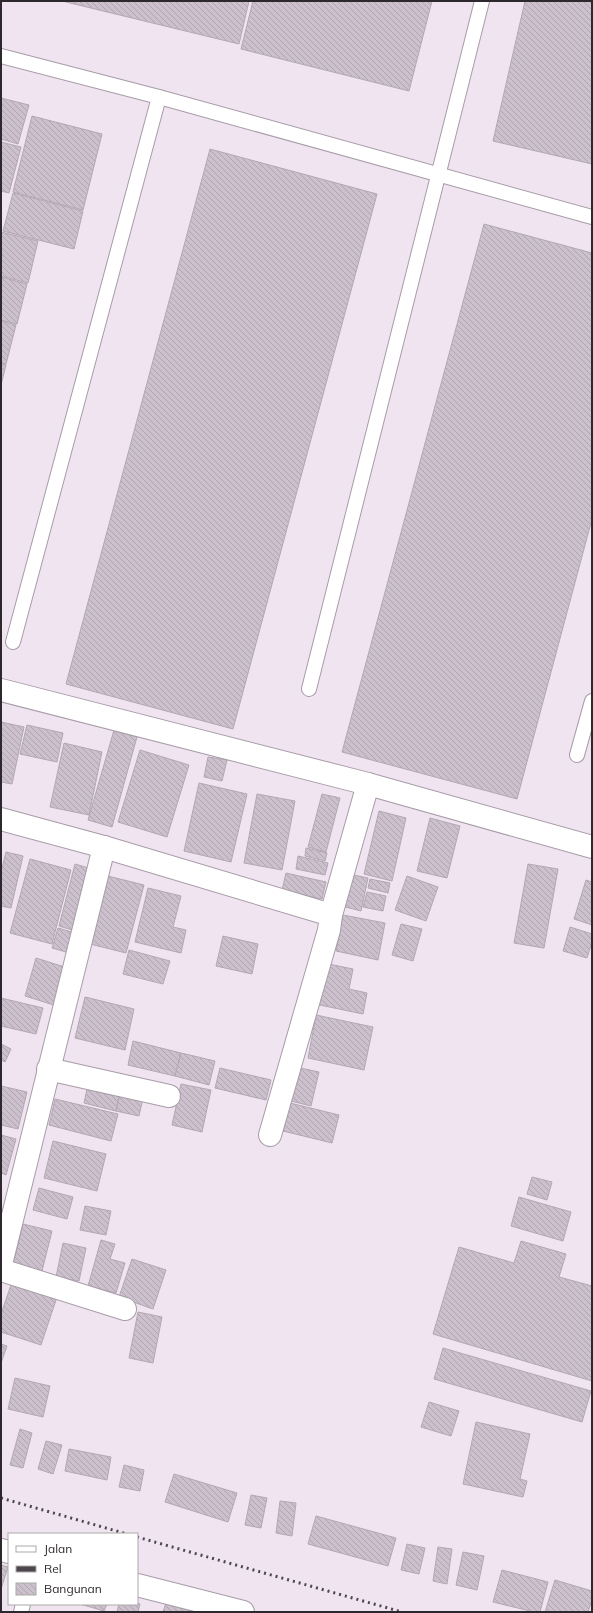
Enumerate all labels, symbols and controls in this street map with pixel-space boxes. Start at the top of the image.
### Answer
legend [8,1533,138,1605]
text: Jalan [44,1541,72,1556]
text: Rel [44,1561,62,1576]
text: Bangunan [44,1581,102,1596]

